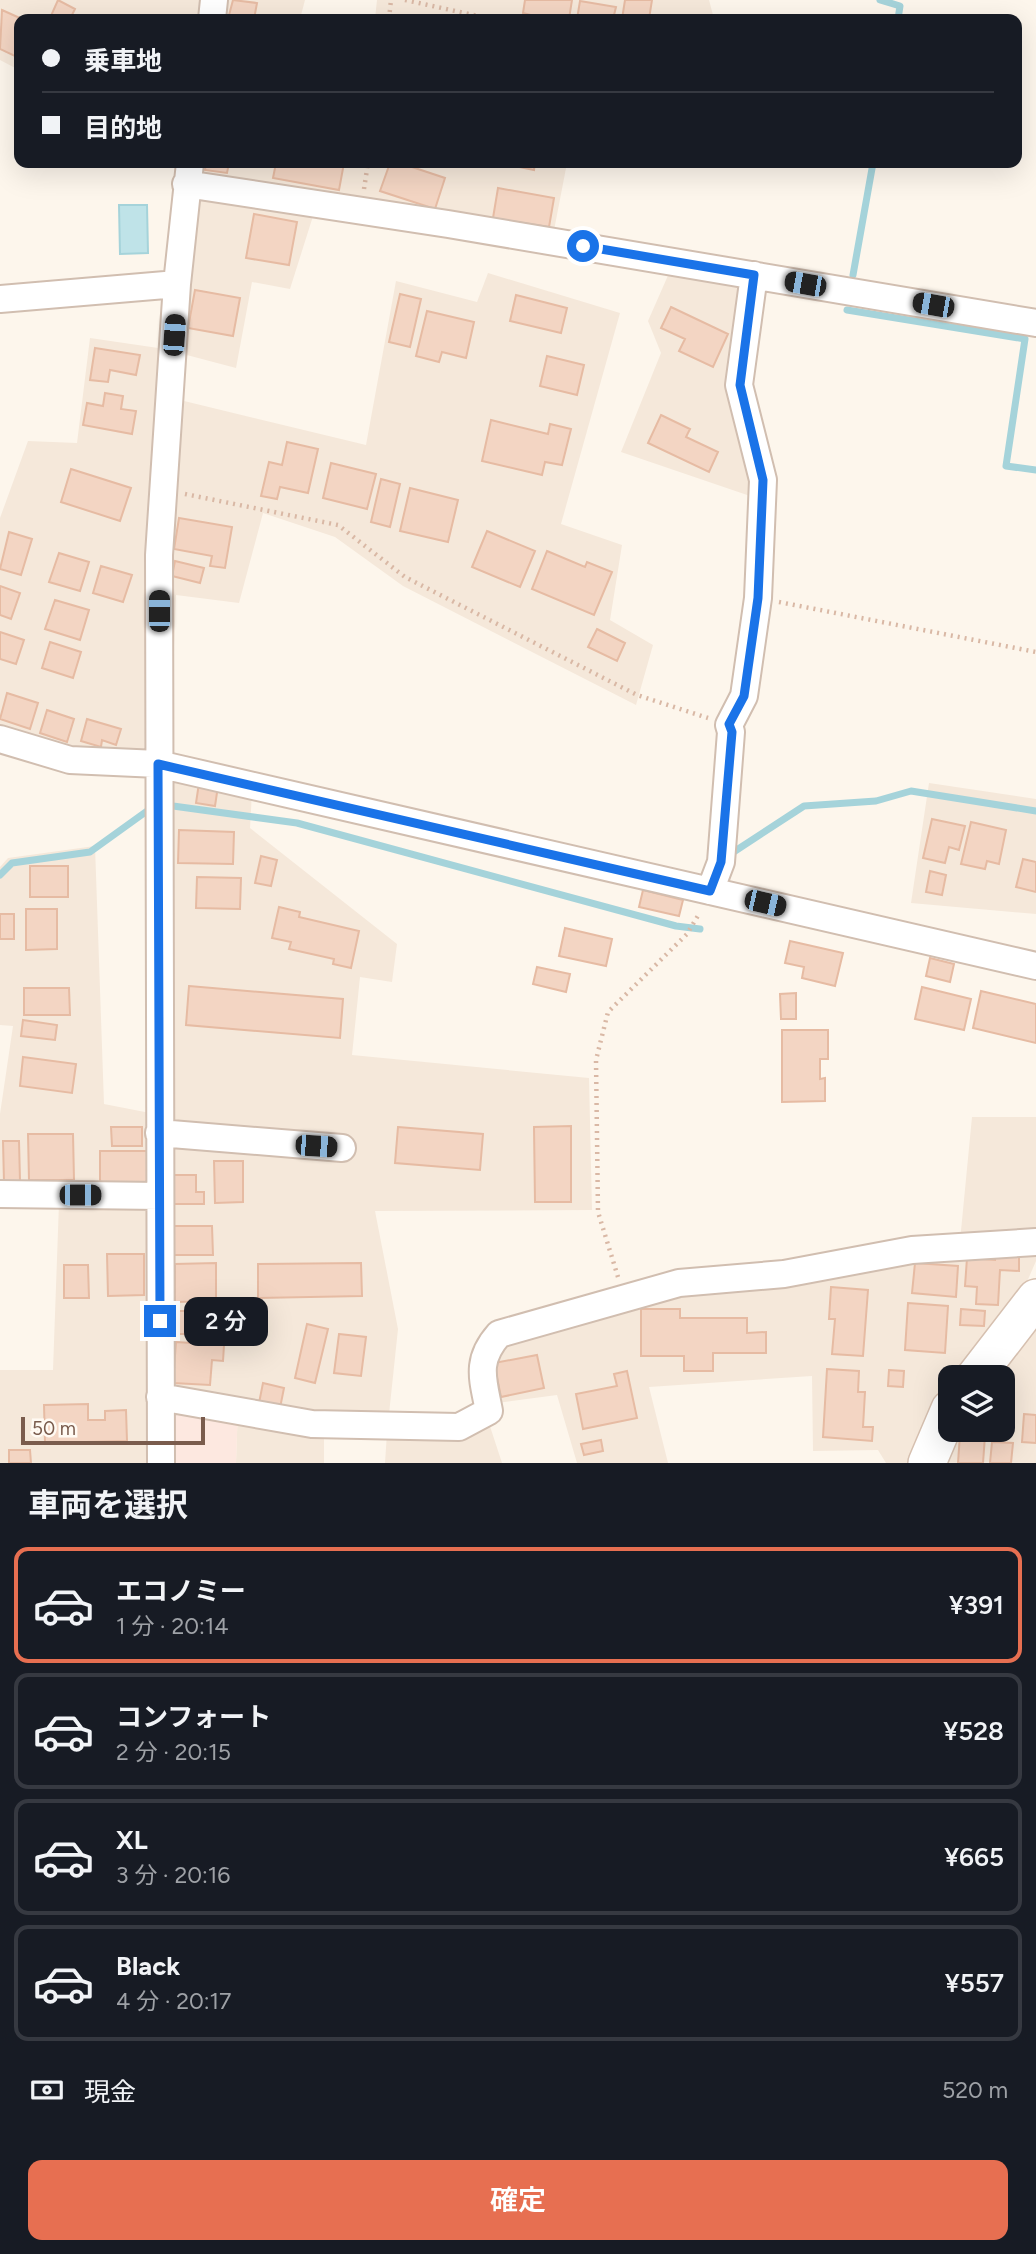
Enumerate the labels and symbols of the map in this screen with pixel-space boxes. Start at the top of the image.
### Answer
route start [567,230,599,262]
car [783,270,828,298]
car [911,291,956,319]
car [163,313,186,357]
car [149,590,170,632]
car [743,888,788,918]
car [295,1134,338,1158]
car [60,1185,102,1206]
callout: 2 分 [184,1296,268,1346]
route end [144,1305,176,1337]
scale bar [21,1414,205,1446]

